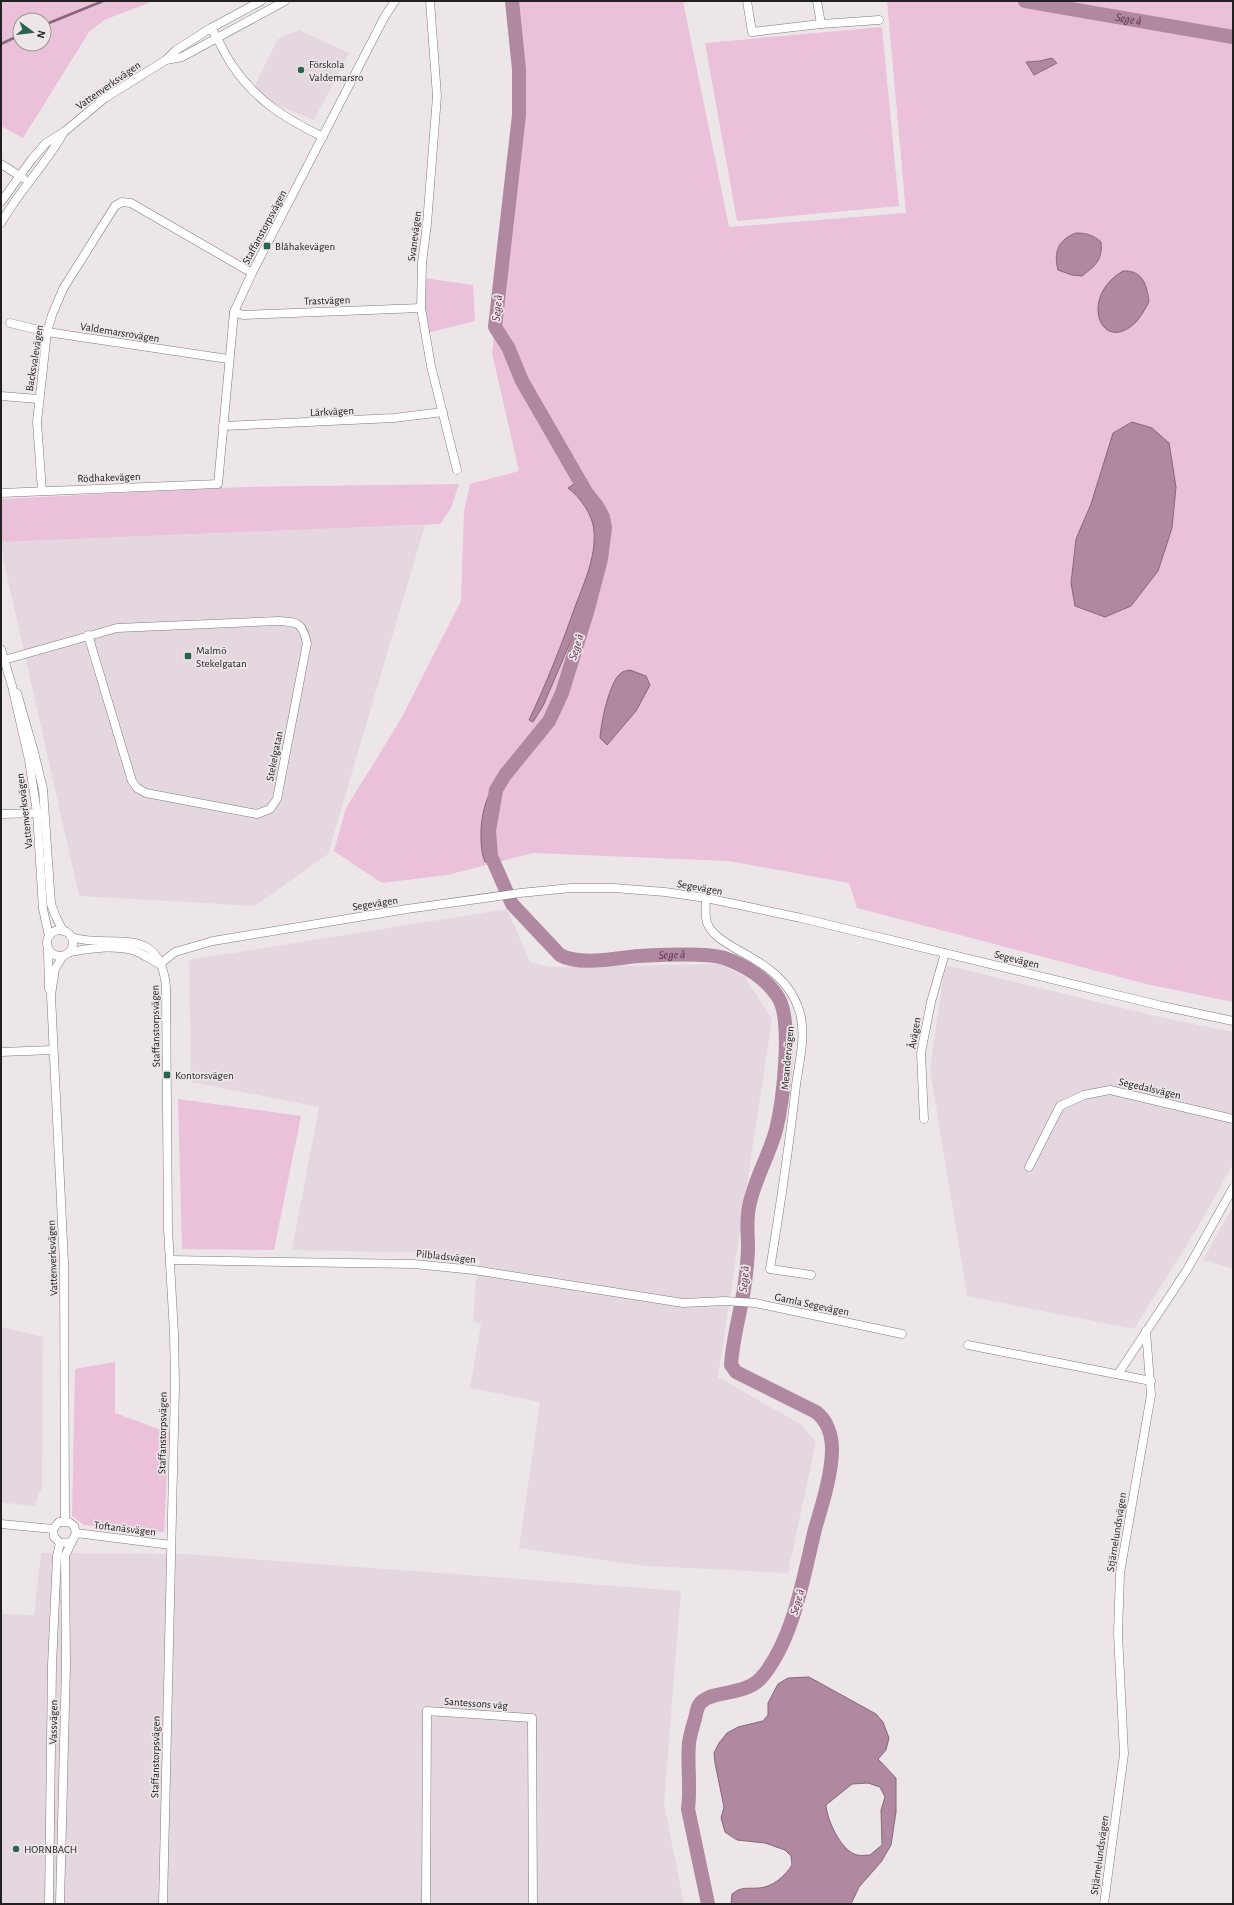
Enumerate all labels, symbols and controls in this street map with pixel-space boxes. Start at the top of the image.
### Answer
water label: Sege å [1114,11,1143,27]
north arrow [12,12,52,52]
text: N [35,29,47,40]
street label: Vattenverksvägen [74,59,143,112]
place label: Förskola Valdemarsro [309,59,364,83]
marker: Förskola Valdemarsro [296,65,306,75]
street label: Staffanstorpsvägen [240,188,289,266]
street label: Svanevägen [406,210,423,262]
marker: Blåhakevägen [262,241,272,251]
place label: Blåhakevägen [275,241,335,252]
street label: Trastvägen [304,294,350,307]
water label: Sege å [490,294,504,322]
street label: Valdemarsrovägen [80,321,160,344]
street label: Backsvalevägen [24,324,45,392]
street label: Lärkvägen [310,405,354,418]
street label: Rödhakevägen [77,471,141,484]
water label: Sege å [566,633,586,661]
place label: Malmö Stekelgatan [196,645,247,669]
marker: Malmö Stekelgatan [183,651,193,661]
street label: Stekelgatan [264,730,285,782]
street label: Vattenverksvägen [14,773,35,849]
street label: Segevägen [676,878,724,897]
street label: Segevägen [351,894,399,913]
water label: Sege å [658,948,685,961]
street label: Segevägen [993,949,1041,970]
street label: Staffanstorpsvägen [149,985,162,1067]
street label: Åvägen [905,1016,923,1050]
street label: Meandervägen [779,1026,796,1091]
marker: Kontorsvägen [162,1070,172,1080]
place label: Kontorsvägen [175,1070,234,1081]
street label: Segedalsvägen [1118,1076,1182,1101]
street label: Vattenverksvägen [46,1220,59,1296]
street label: Pilbladsvägen [416,1248,476,1265]
water label: Sege å [737,1265,751,1293]
street label: Gamla Segevägen [774,1291,850,1318]
street label: Staffanstorpsvägen [156,1392,169,1474]
street label: Stjärnelundsvägen [1105,1492,1128,1573]
street label: Toftanäsvägen [93,1519,157,1538]
water label: Sege å [787,1588,807,1616]
street label: Santessons väg [444,1696,509,1711]
street label: Vassvägen [48,1700,59,1744]
street label: Staffanstorpsvägen [149,1716,162,1798]
street label: Stjärnelundsvägen [1088,1815,1111,1896]
marker: HORNBACH [11,1844,21,1854]
place label: HORNBACH [24,1844,77,1855]

